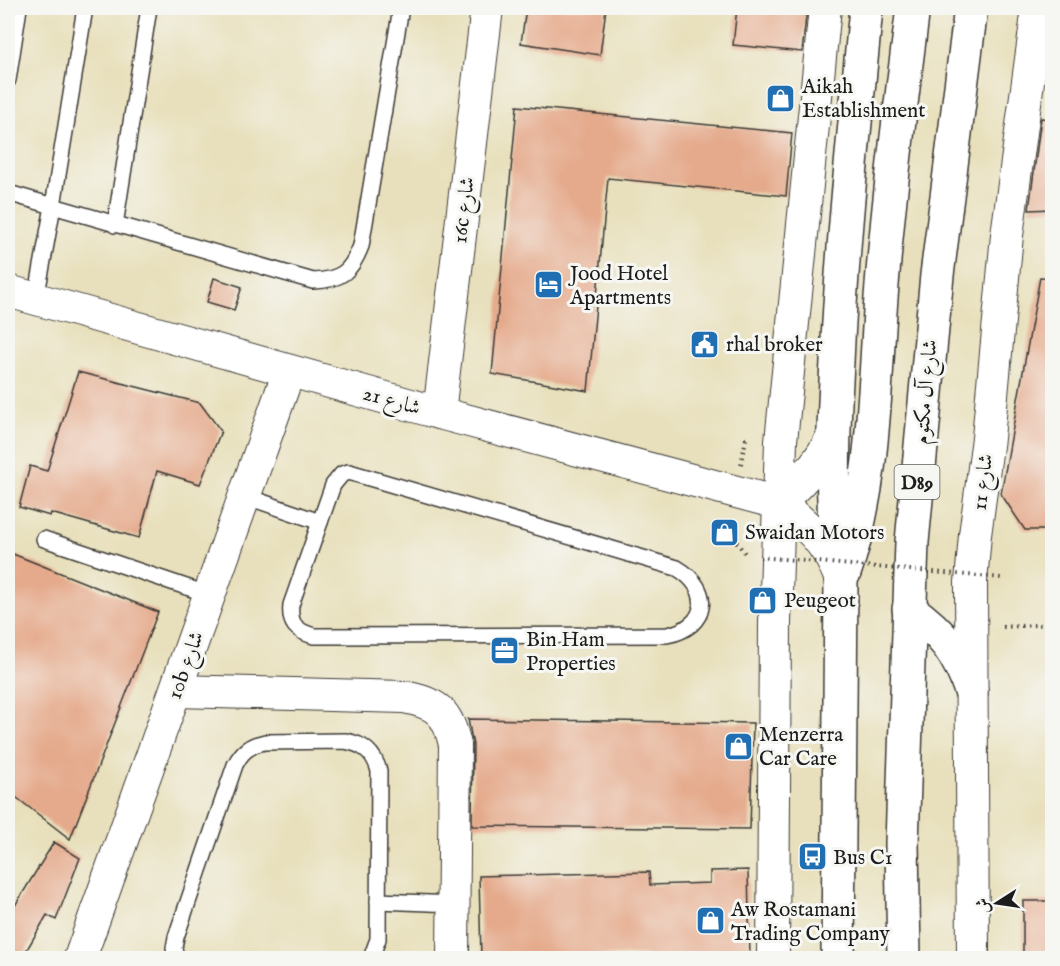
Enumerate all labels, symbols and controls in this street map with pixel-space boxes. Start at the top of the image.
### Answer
place label: Aikah Establishment [801,74,925,125]
shop icon: Aikah Establishment [765,82,797,114]
street label: 16c شارع [447,175,485,245]
place label: Jood Hotel Apartments [568,261,671,312]
hotel icon: Jood Hotel Apartments [533,269,565,301]
public building icon: rhal broker [689,328,721,360]
place label: rhal broker [726,332,823,359]
street label: شارع آل مكتوم [907,338,948,446]
street label: شارع 21 [359,380,424,425]
street label: شارع 11 [967,452,1003,512]
road number: D89 [894,465,940,499]
shop icon: Swaidan Motors [708,516,740,548]
place label: Swaidan Motors [745,520,884,547]
shop icon: Peugeot [747,584,779,616]
place label: Peugeot [784,588,856,615]
place label: Bin Ham Properties [526,627,616,678]
street label: 10b شارع [162,628,214,704]
office icon: Bin Ham Properties [489,635,521,667]
place label: Menzerra Car Care [759,722,844,773]
shop icon: Menzerra Car Care [722,730,754,762]
bus stop icon: Bus C1 [796,841,828,873]
place label: Bus C1 [833,845,893,872]
north arrow [967,873,1027,933]
text: ش [973,896,996,916]
place label: Aw Rostamani Trading Company [730,897,890,948]
shop icon: Aw Rostamani Trading Company [694,905,726,937]

